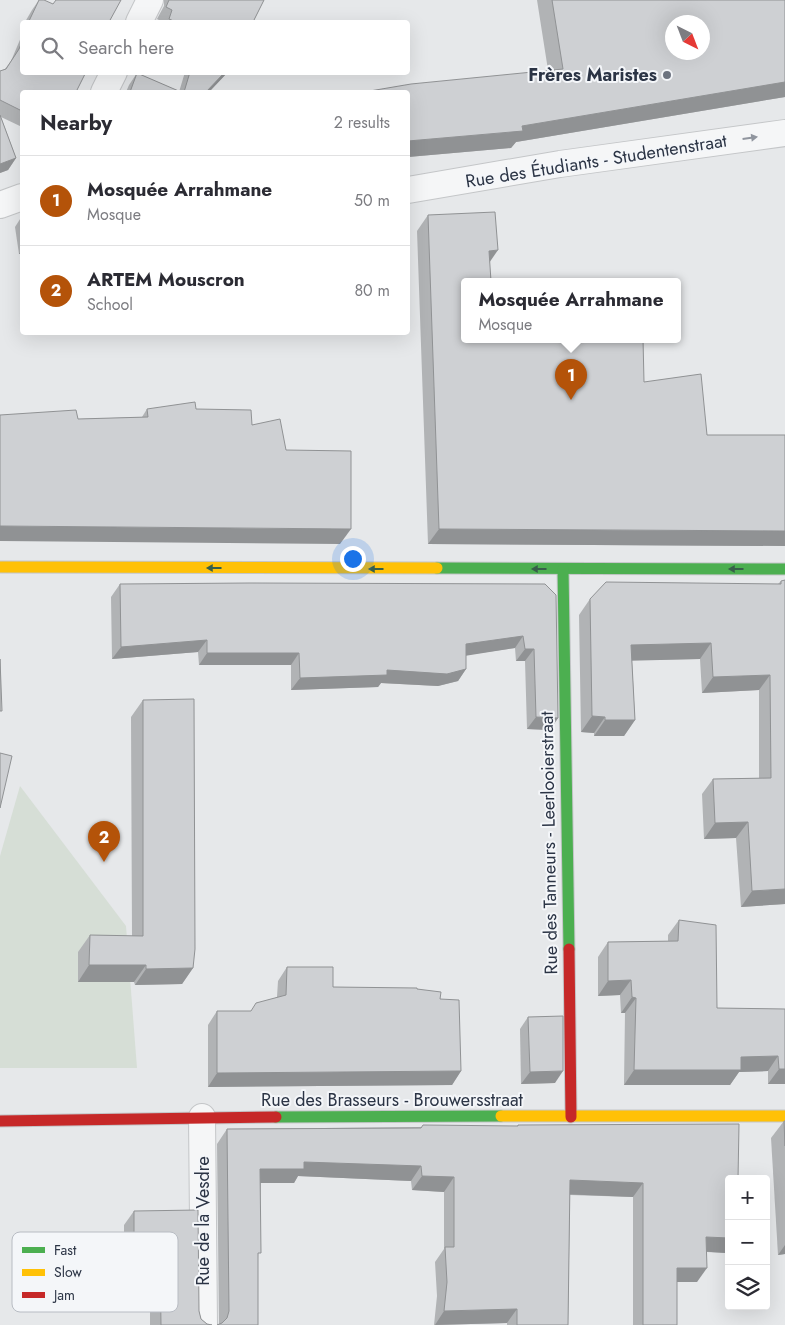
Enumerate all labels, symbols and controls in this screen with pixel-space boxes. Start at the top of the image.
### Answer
north arrow [665,15,710,60]
search box [20,20,410,75]
icon: search [38,34,66,62]
text: Search here [78,34,174,61]
place label: Frères Maristes [528,62,657,88]
marker: Frères Maristes [661,69,673,81]
text: Nearby [40,108,112,138]
text: 2 results [334,111,390,134]
street label: Rue des Étudiants - Studentenstraat [463,127,729,195]
one-way arrow [742,134,758,142]
text: Mosquée Arrahmane [87,176,272,203]
text: 1 [52,189,60,212]
text: 50 m [354,189,390,212]
text: Mosque [87,203,141,226]
text: ARTEM Mouscron [87,266,245,293]
popup [461,278,681,343]
text: 2 [51,279,61,302]
text: 80 m [354,279,390,302]
text: Mosquée Arrahmane [478,286,664,313]
text: School [87,293,133,316]
text: Mosque [478,313,532,336]
pin: 1 [555,359,587,400]
your location [340,546,366,572]
one-way arrow [206,564,222,572]
one-way arrow [368,565,384,573]
one-way arrow [531,565,547,573]
one-way arrow [728,565,744,573]
street label: Rue des Tanneurs - Leerlooierstraat [534,710,564,975]
pin: 2 [88,821,120,862]
street label: Rue des Brasseurs - Brouwersstraat [261,1087,524,1113]
street label: Rue de la Vesdre [190,1156,216,1286]
map controls [725,1175,770,1310]
button: + [725,1175,770,1220]
button: − [725,1220,770,1265]
legend [12,1232,178,1312]
text: Fast [54,1240,77,1260]
text: Slow [54,1262,82,1282]
button: layers [725,1265,770,1310]
text: Jam [52,1285,75,1305]

